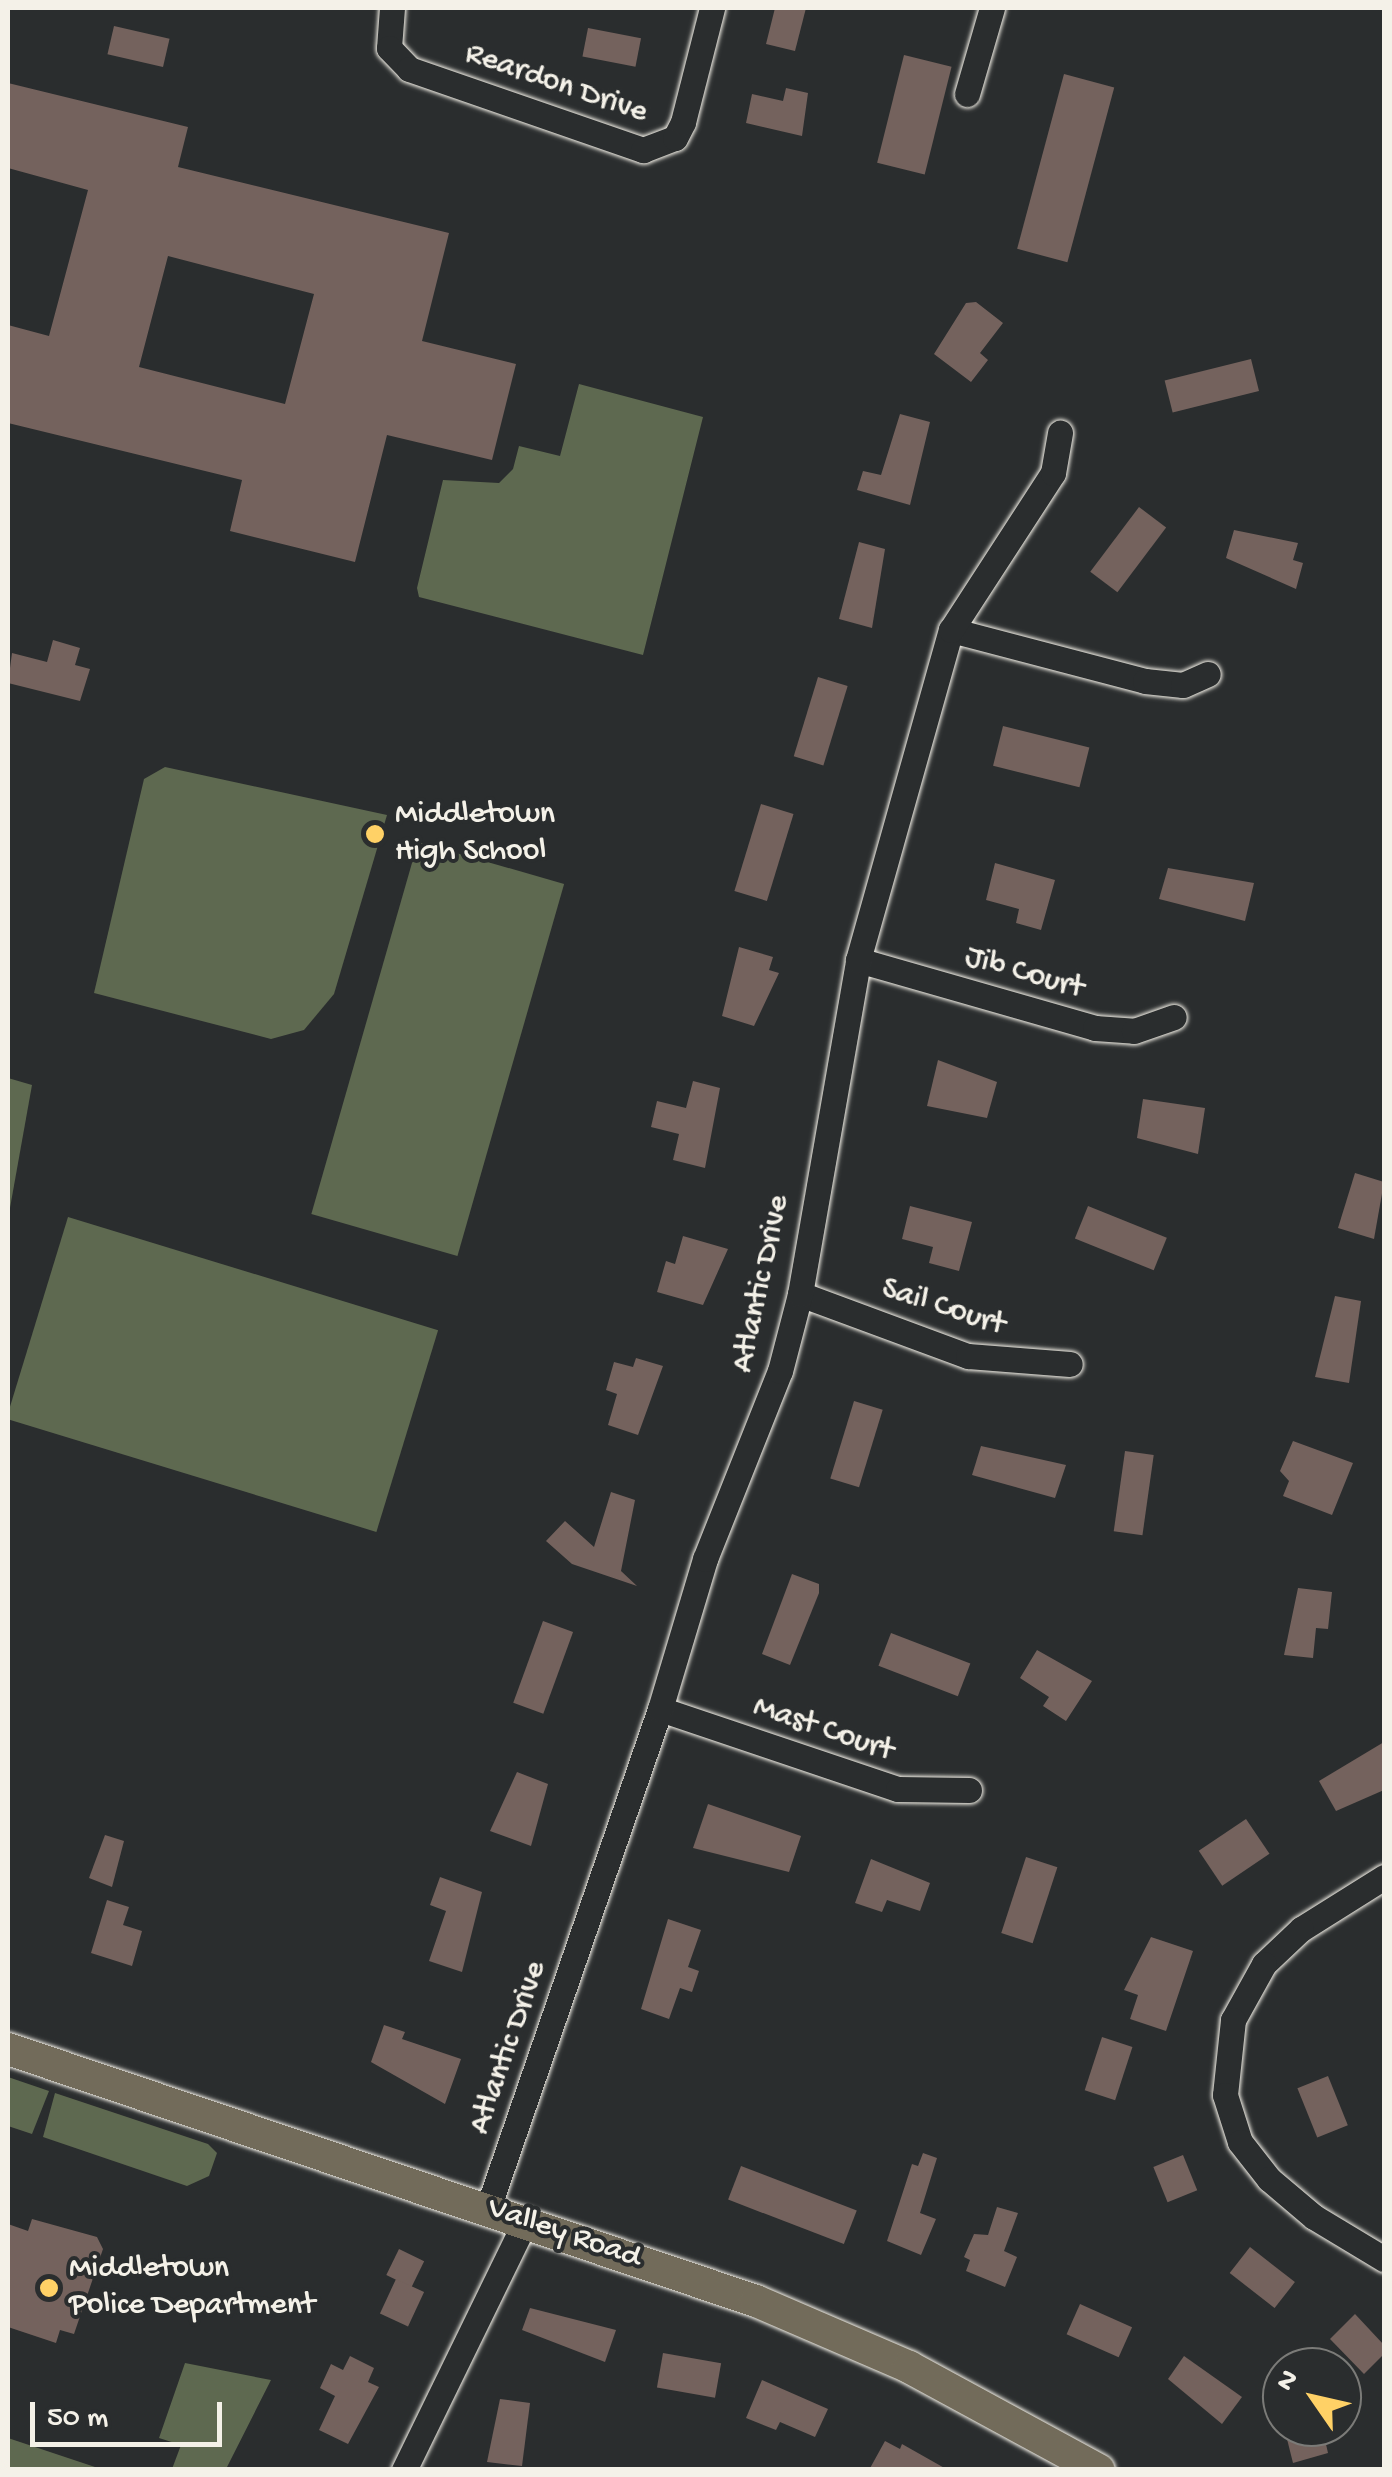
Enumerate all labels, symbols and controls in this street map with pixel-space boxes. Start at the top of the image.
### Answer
street label: Reardon Drive [460,35,652,133]
place label: Middletown High School [395,797,555,872]
marker: Middletown High School [364,823,386,845]
street label: Jib Court [960,939,1088,1009]
street label: Atlantic Drive [724,1192,800,1376]
street label: Sail Court [876,1270,1010,1346]
street label: Mast Court [748,1688,898,1772]
street label: Atlantic Drive [462,1957,556,2139]
street label: Valley Road [482,2190,646,2278]
place label: Middletown Police Department [69,2251,315,2326]
marker: Middletown Police Department [38,2277,60,2299]
north arrow [1262,2347,1362,2447]
text: N [1270,2364,1307,2398]
scale bar [35,2382,228,2444]
text: 50 m [47,2402,108,2437]

